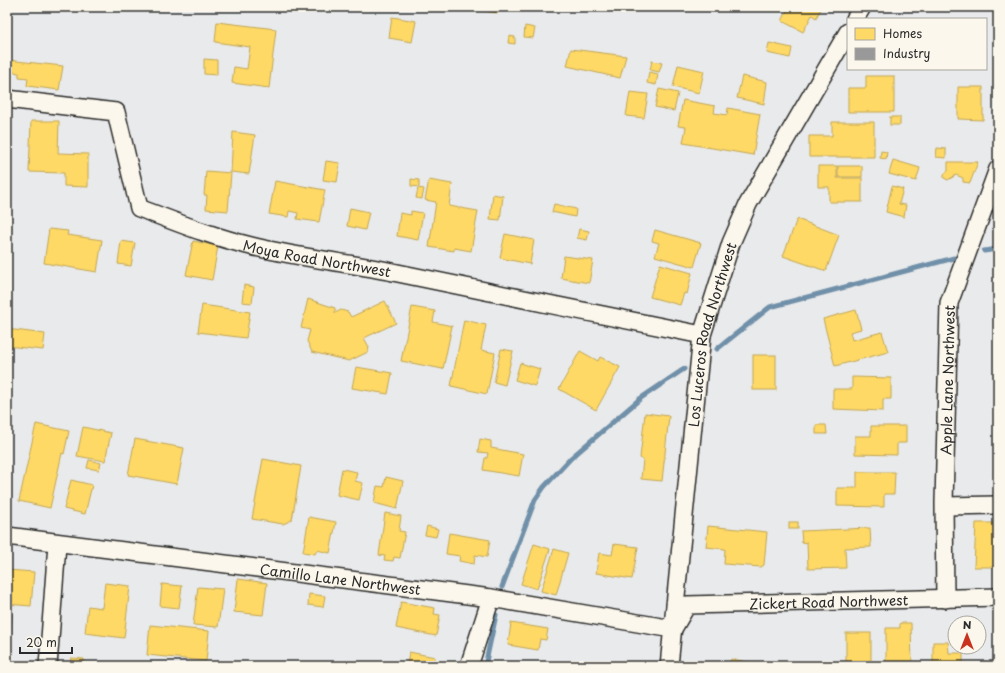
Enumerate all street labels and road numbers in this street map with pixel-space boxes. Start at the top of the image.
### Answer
street label: Moya Road Northwest [241,234,393,282]
street label: Los Luceros Road Northwest [682,239,741,428]
street label: Apple Lane Northwest [935,304,959,455]
street label: Camillo Lane Northwest [259,558,422,599]
street label: Zickert Road Northwest [749,589,909,614]

